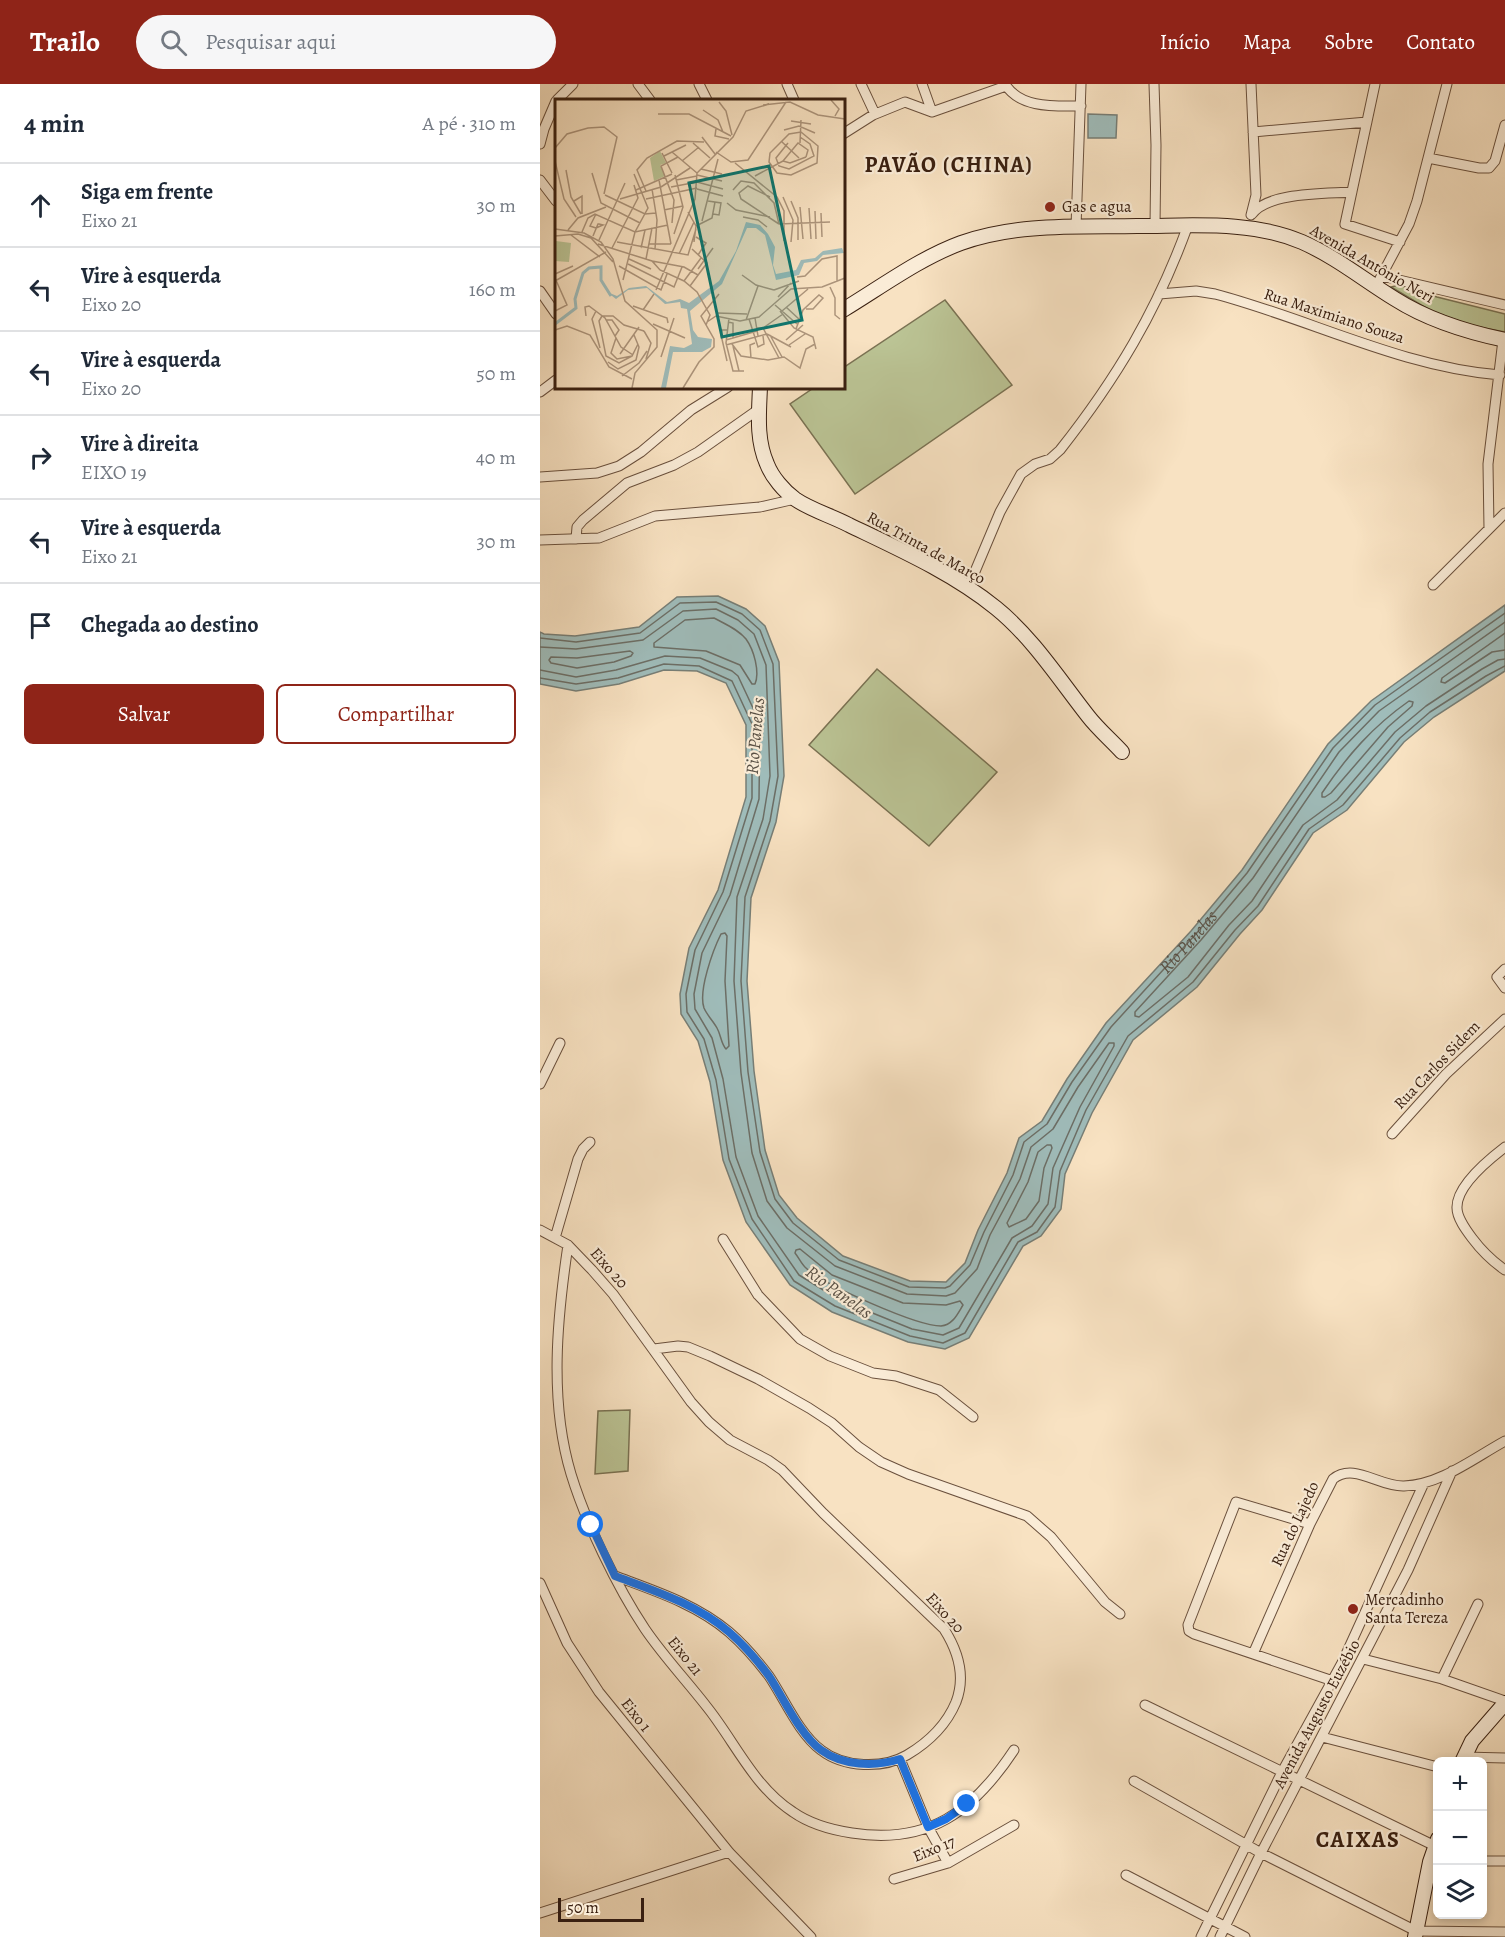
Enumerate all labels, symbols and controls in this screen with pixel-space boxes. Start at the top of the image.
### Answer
search box [136,15,556,69]
text: Trailo [30,23,100,61]
icon: search [157,26,190,59]
text: Pesquisar aqui [205,27,336,57]
text: Início [1160,28,1210,56]
text: Mapa [1243,28,1291,56]
text: Sobre [1324,28,1373,56]
text: Contato [1406,28,1475,56]
inset map [555,99,844,388]
text: 4 min [24,106,85,141]
text: A pé · 310 m [423,110,516,137]
district label: PAVÃO (CHINA) [864,150,1034,180]
text: Siga em frente [81,177,213,207]
icon: ahead [24,189,57,222]
text: 30 m [476,192,516,219]
place label: Gas e agua [1062,196,1132,218]
marker: Gas e agua [1043,200,1057,214]
text: Eixo 21 [81,207,137,234]
street label: Avenida Antônio Neri [1305,219,1438,309]
text: Vire à esquerda [81,261,221,291]
icon: left [24,273,57,306]
text: 160 m [469,276,516,303]
street label: Rua Maximiano Souza [1261,283,1407,349]
text: Eixo 20 [81,291,141,318]
text: Vire à esquerda [81,345,221,375]
icon: left [24,357,57,390]
text: 50 m [476,360,516,387]
text: Eixo 20 [81,375,141,402]
text: Vire à direita [81,429,199,459]
icon: right [24,441,57,474]
text: 40 m [476,444,516,471]
text: EIXO 19 [81,459,147,486]
street label: Rua Trinta de Março [863,506,989,590]
text: Vire à esquerda [81,513,221,543]
icon: left [24,525,57,558]
text: 30 m [476,528,516,555]
text: Eixo 21 [81,543,137,570]
icon: arrive [24,609,57,642]
text: Chegada ao destino [81,610,259,640]
button: Salvar [24,684,264,744]
button: Compartilhar [276,684,516,744]
water label: Rio Panelas [740,697,770,775]
water label: Rio Panelas [1154,905,1223,979]
street label: Rua Carlos Sidem [1389,1016,1485,1114]
street label: Eixo 20 [585,1243,633,1293]
water label: Rio Panelas [801,1260,877,1324]
street label: Rua do Lajedo [1266,1478,1324,1570]
route start [577,1511,603,1537]
street label: Eixo 20 [921,1588,969,1638]
place label: Mercadinho Santa Tereza [1365,1589,1449,1629]
marker: Mercadinho Santa Tereza [1346,1602,1360,1616]
street label: Eixo 21 [662,1632,708,1681]
street label: Avenida Augusto Euzébio [1268,1636,1366,1793]
street label: Eixo 1 [616,1693,656,1737]
map controls [1433,1757,1487,1919]
button: + [1433,1757,1487,1811]
route end [953,1790,979,1816]
button: − [1433,1811,1487,1865]
district label: CAIXAS [1316,1825,1400,1855]
street label: Eixo 17 [909,1830,959,1867]
button: layers [1433,1865,1487,1919]
scale bar [558,1895,644,1922]
text: 50 m [567,1897,599,1919]

